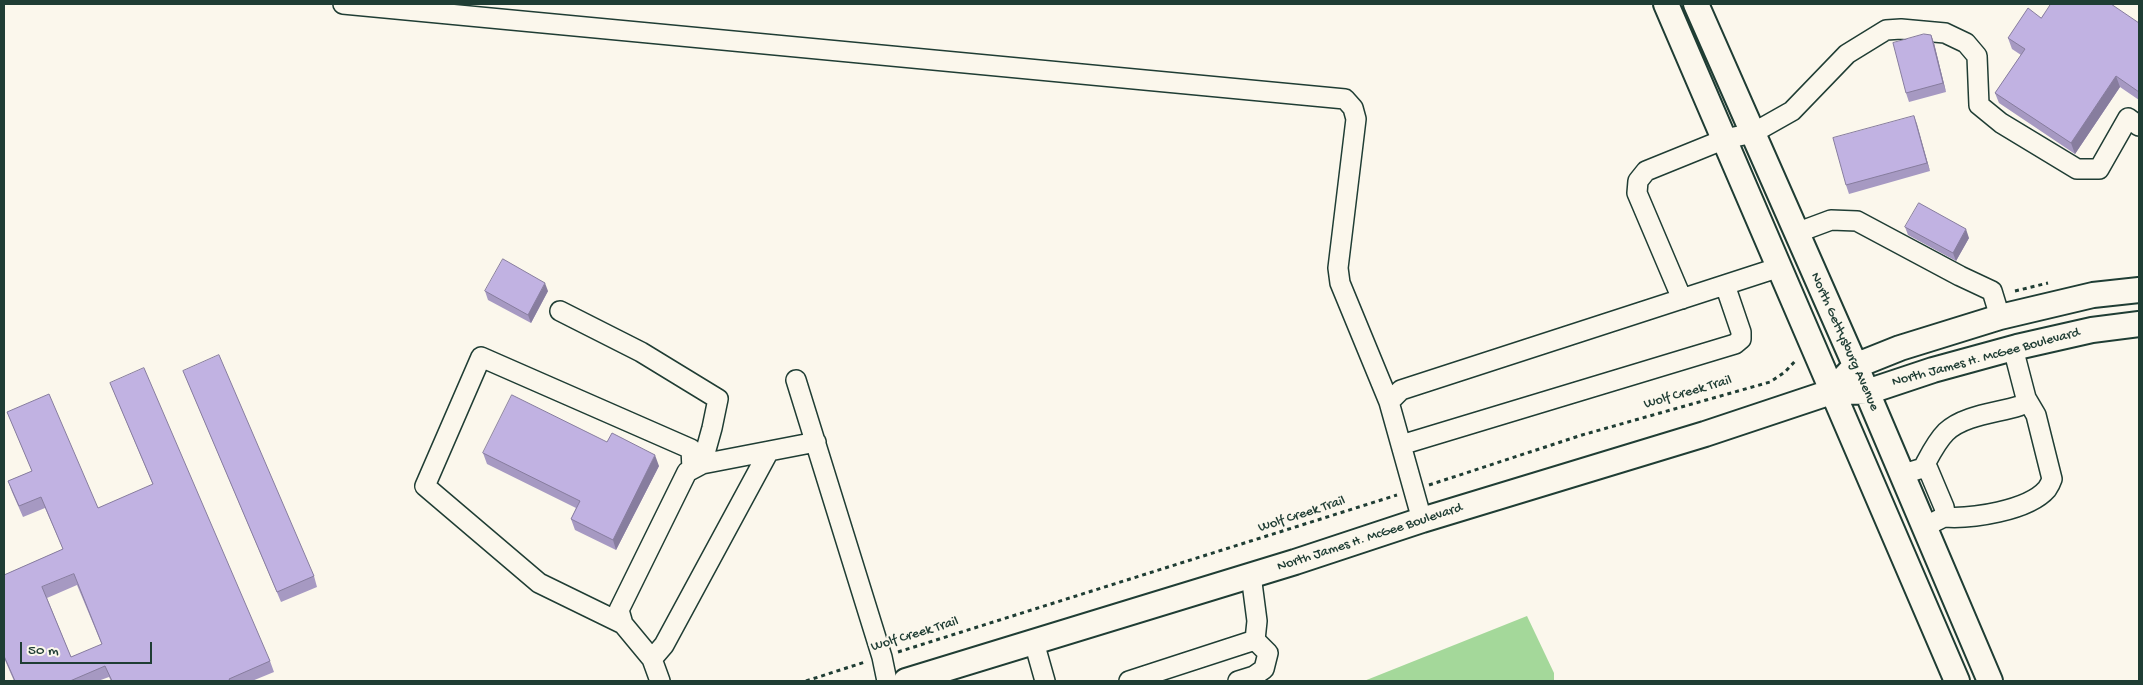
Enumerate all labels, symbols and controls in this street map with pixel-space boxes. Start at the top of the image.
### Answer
street label: North Gettysburg Avenue [1806,270,1882,414]
street label: North James H. McGee Boulevard [1890,325,2082,391]
street label: Wolf Creek Trail [1642,372,1734,414]
street label: Wolf Creek Trail [1256,493,1348,537]
street label: North James H. McGee Boulevard [1275,500,1465,576]
street label: Wolf Creek Trail [869,614,961,656]
scale bar [22,632,155,664]
text: 50 m [28,642,59,660]

